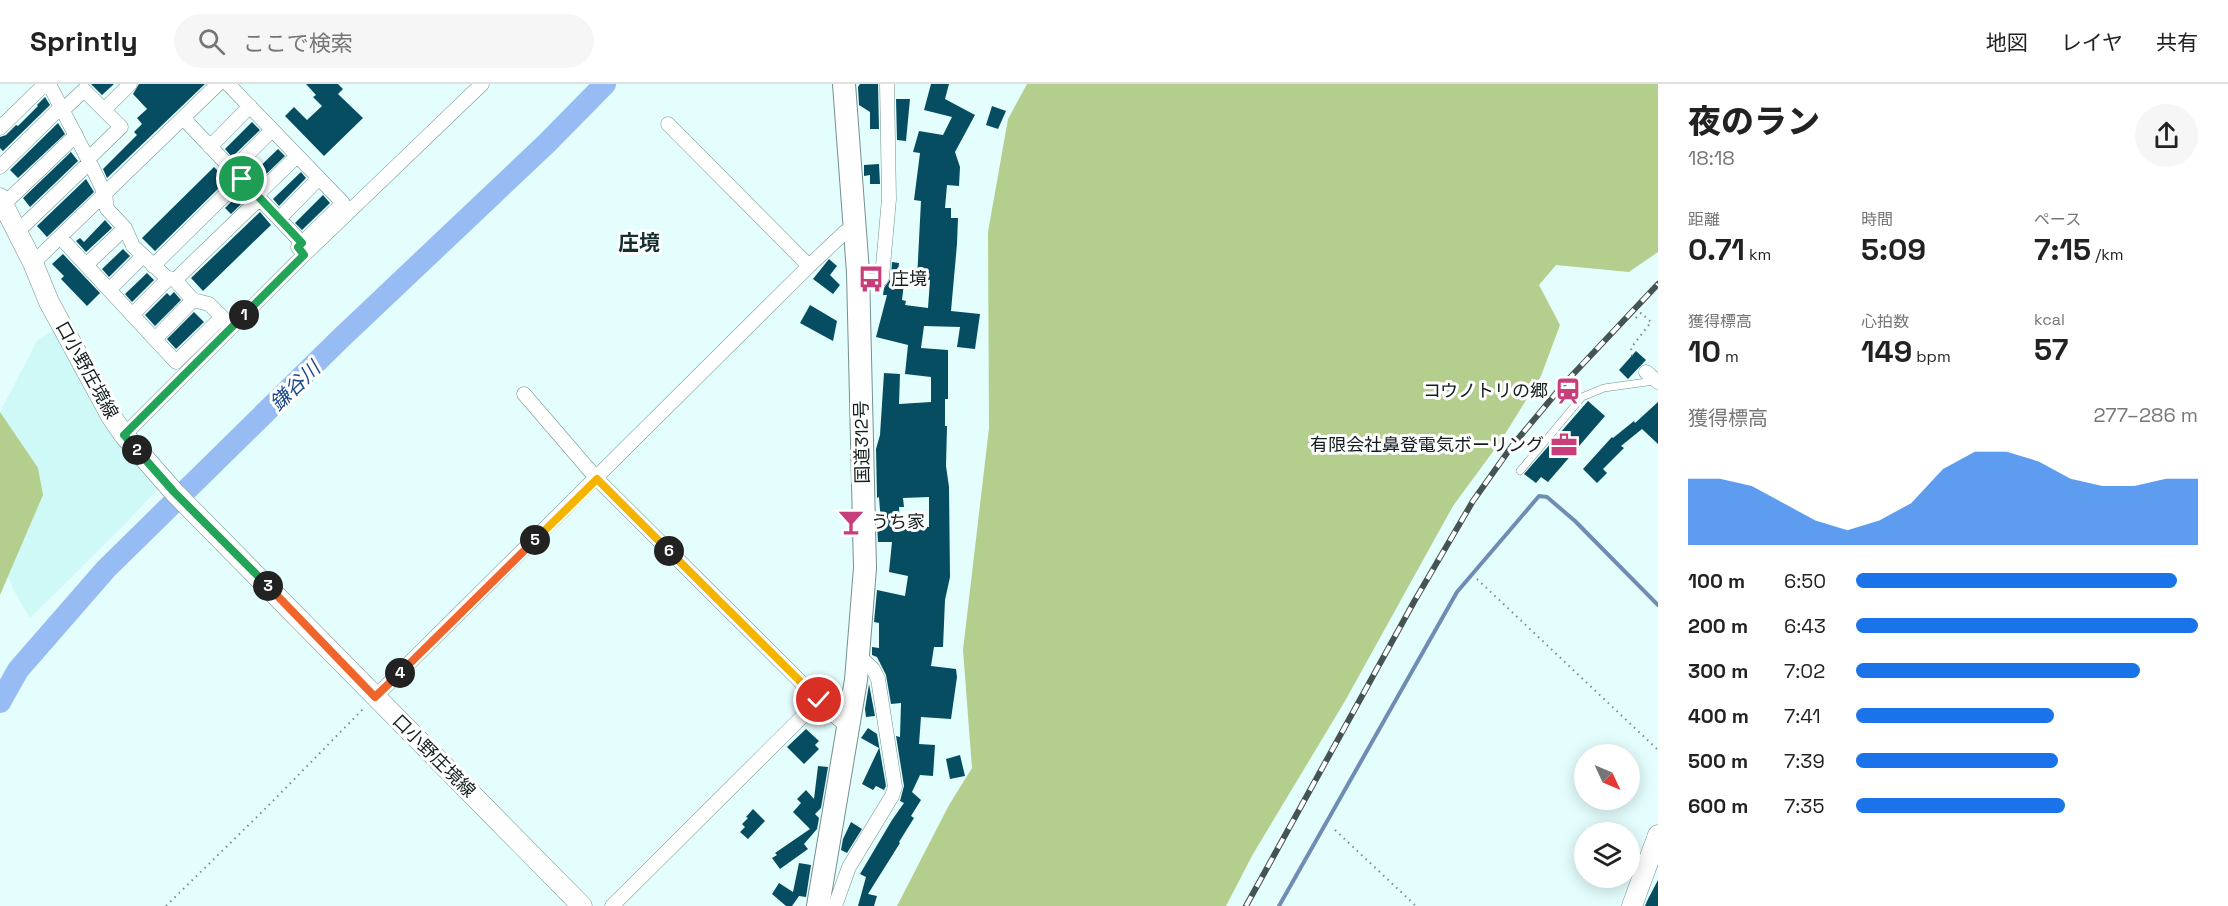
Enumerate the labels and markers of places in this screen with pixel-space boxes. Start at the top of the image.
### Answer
pin [216,153,267,204]
bus stop icon: 庄境 [856,264,886,294]
place label: 庄境 [891,267,927,290]
pin: 1 [229,300,259,330]
station icon: コウノトリの郷 [1553,376,1583,406]
place label: コウノトリの郷 [1423,379,1548,402]
office icon: 有限会社鼻登電気ボーリング [1549,430,1579,460]
place label: 有限会社鼻登電気ボーリング [1310,433,1544,456]
pin: 2 [122,435,152,465]
bar icon: うち家 [836,507,866,537]
place label: うち家 [871,510,925,533]
pin: 5 [520,525,550,555]
pin: 6 [654,536,684,566]
pin: 3 [253,571,283,601]
pin: 4 [385,658,415,688]
pin [793,674,844,725]

